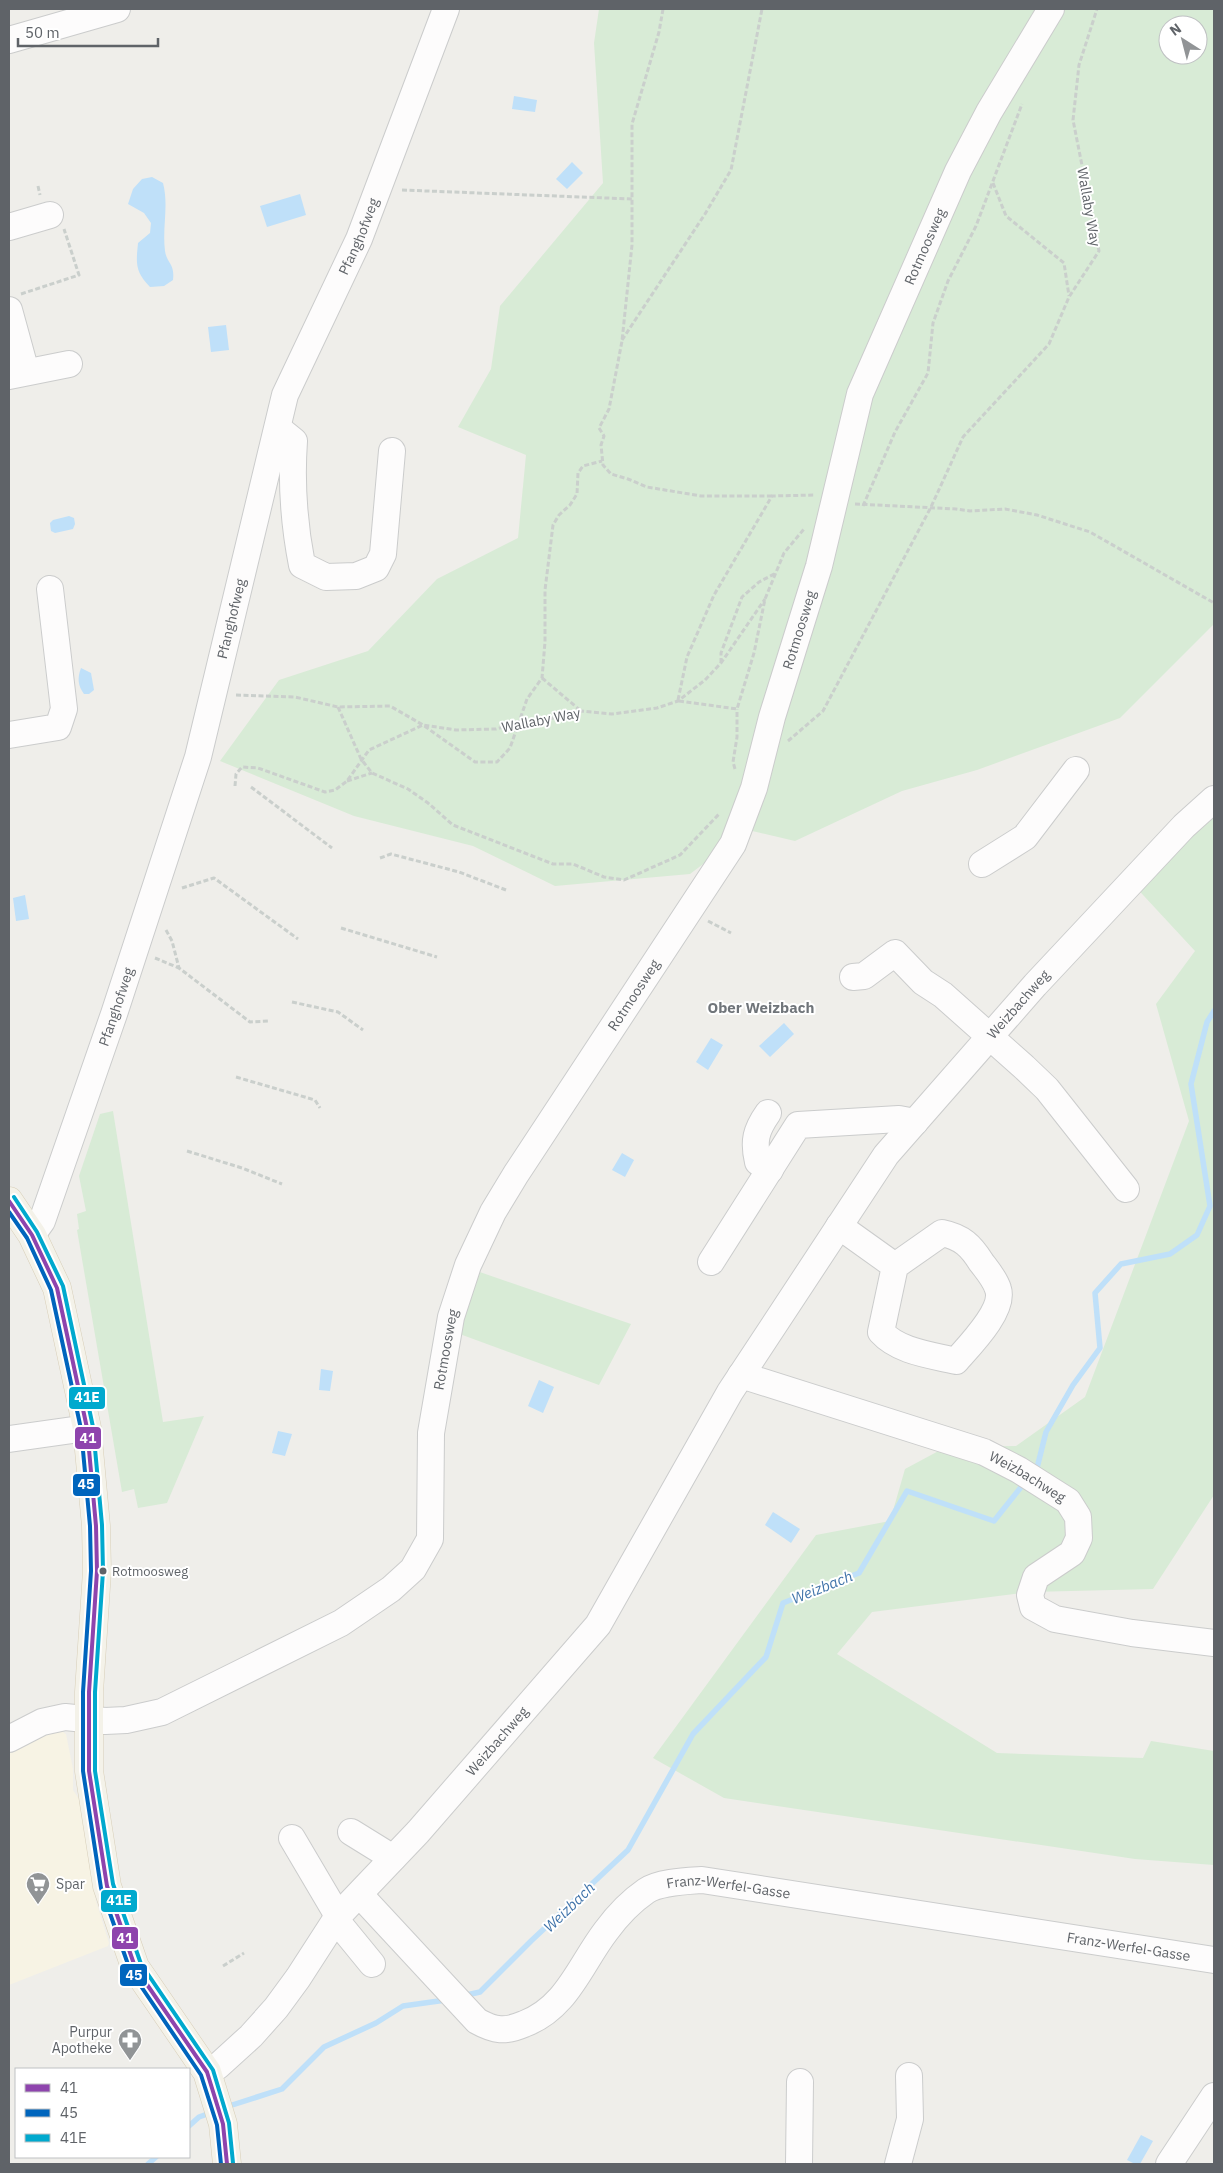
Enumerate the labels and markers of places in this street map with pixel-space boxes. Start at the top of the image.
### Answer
place label: Rotmoosweg [112,1563,188,1580]
marker: Rotmoosweg [98,1566,108,1576]
supermarket icon: Spar [25,1871,51,1905]
place label: Spar [56,1875,85,1893]
place label: Purpur Apotheke [52,2023,112,2057]
pharmacy icon: Purpur Apotheke [117,2027,143,2061]

